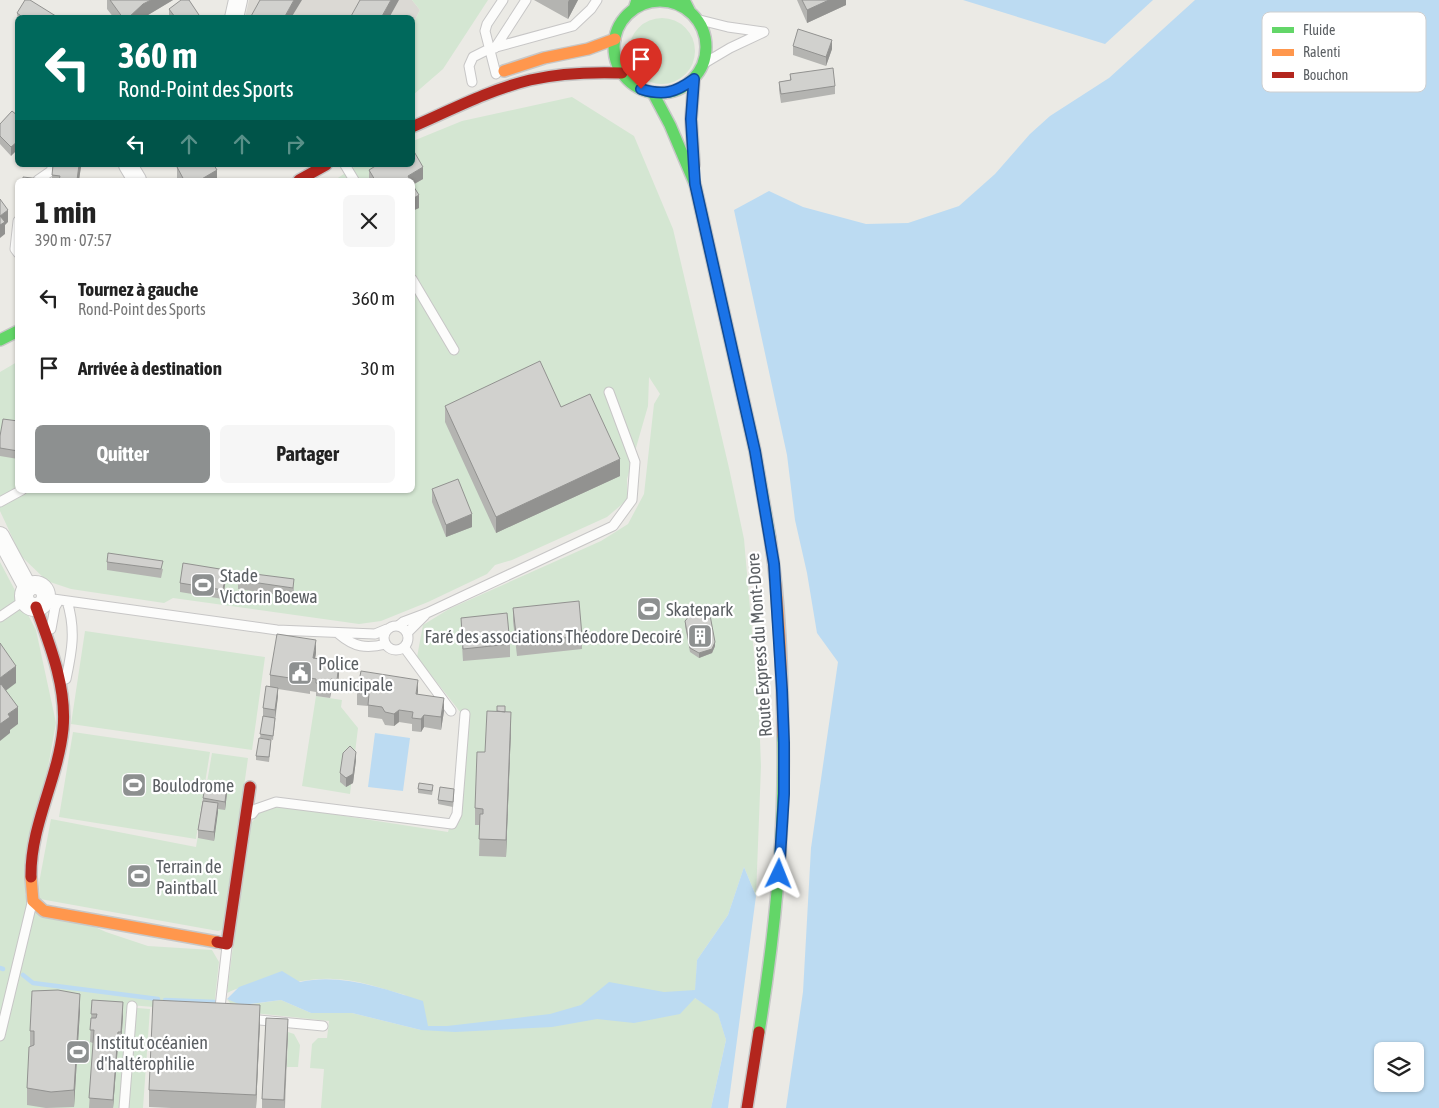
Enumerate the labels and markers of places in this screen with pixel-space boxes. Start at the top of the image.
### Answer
pin [620,38,662,89]
place label: Stade Victorin Boewa [220,565,318,607]
sports icon: Stade Victorin Boewa [190,572,216,598]
sports icon: Skatepark [636,596,662,622]
place label: Skatepark [666,599,733,620]
building icon: Faré des associations Théodore Decoiré [687,623,713,649]
place label: Faré des associations Théodore Decoiré [425,626,682,647]
place label: Police municipale [318,653,393,695]
public building icon: Police municipale [287,660,313,686]
sports icon: Boulodrome [121,772,147,798]
place label: Boulodrome [152,775,234,796]
place label: Terrain de Paintball [156,856,222,898]
sports icon: Terrain de Paintball [126,863,152,889]
place label: Institut océanien d'haltérophilie [96,1032,208,1074]
sports icon: Institut océanien d'haltérophilie [65,1039,91,1065]

